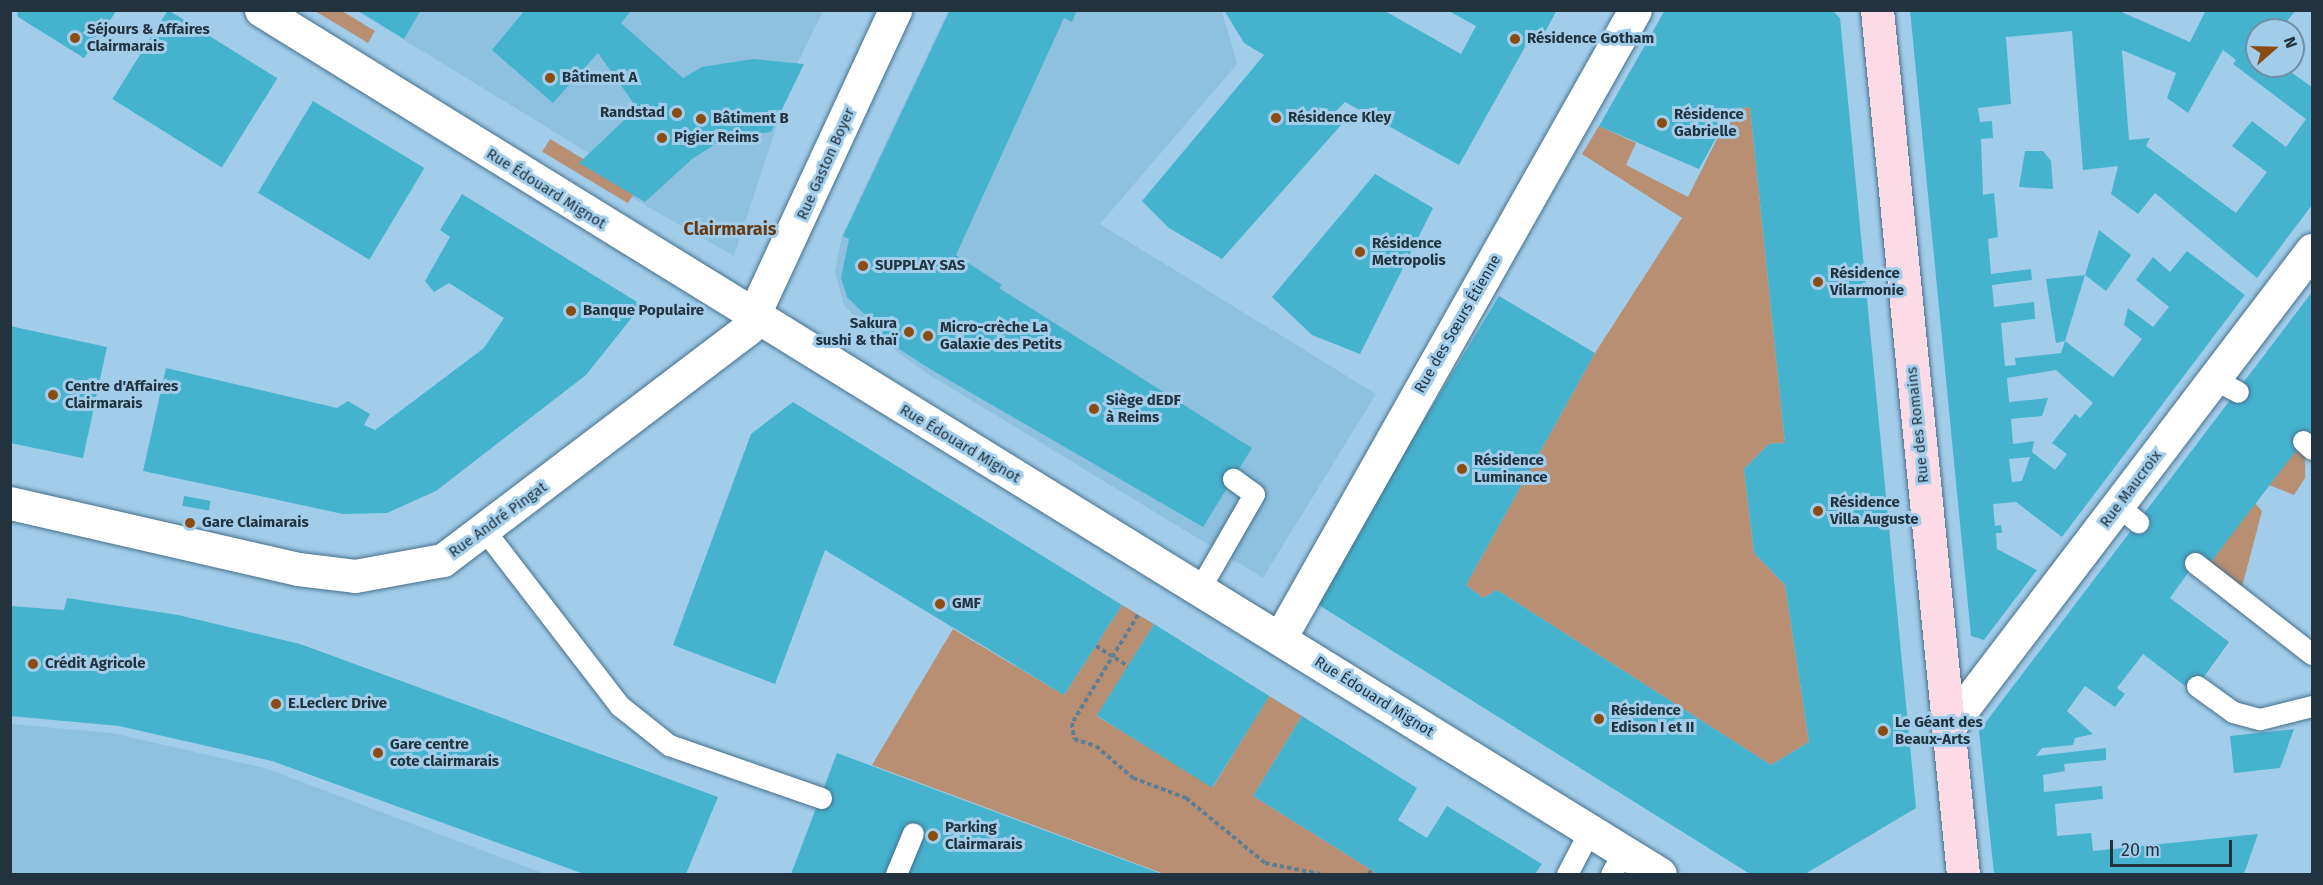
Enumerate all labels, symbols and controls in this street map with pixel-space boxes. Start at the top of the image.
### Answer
north arrow [2245,18,2305,78]
place label: Séjours & Affaires Clairmarais [87,20,210,55]
place label: Résidence Gotham [1527,30,1654,48]
marker: Séjours & Affaires Clairmarais [68,31,82,45]
marker: Résidence Gotham [1508,32,1522,46]
text: N [2280,34,2301,51]
place label: Bâtiment A [562,69,637,87]
marker: Bâtiment A [543,71,557,85]
place label: Randstad [600,104,665,122]
street label: Rue Gaston Boyer [793,105,859,223]
place label: Résidence Gabrielle [1674,105,1744,140]
marker: Randstad [670,106,684,120]
place label: Résidence Kley [1288,109,1391,127]
place label: Bâtiment B [713,110,789,128]
marker: Résidence Kley [1269,111,1283,125]
marker: Bâtiment B [694,112,708,126]
marker: Résidence Gabrielle [1655,116,1669,130]
place label: Pigier Reims [674,129,759,147]
marker: Pigier Reims [655,131,669,145]
street label: Rue Édouard Mignot [483,145,609,233]
district label: Clairmarais [684,218,776,240]
place label: Résidence Metropolis [1372,234,1446,269]
marker: Résidence Metropolis [1353,245,1367,259]
street label: Rue des Sœurs Étienne [1411,252,1505,396]
place label: SUPPLAY SAS [875,257,965,275]
marker: SUPPLAY SAS [856,259,870,273]
place label: Résidence Vilarmonie [1830,264,1904,299]
marker: Résidence Vilarmonie [1811,275,1825,289]
place label: Banque Populaire [583,302,704,320]
marker: Banque Populaire [564,304,578,318]
place label: Sakura sushi & thaï [816,314,897,349]
place label: Micro-crèche La Galaxie des Petits [940,318,1062,353]
marker: Sakura sushi & thaï [902,325,916,339]
marker: Micro-crèche La Galaxie des Petits [921,329,935,343]
street label: Rue des Romains [1903,366,1933,484]
place label: Centre d'Affaires Clairmarais [65,377,178,412]
marker: Centre d'Affaires Clairmarais [46,388,60,402]
place label: Siège dEDF à Reims [1106,391,1181,426]
street label: Rue Édouard Mignot [897,401,1023,487]
marker: Siège dEDF à Reims [1087,402,1101,416]
street label: Rue Maucroix [2096,447,2166,531]
place label: Résidence Luminance [1474,451,1548,486]
marker: Résidence Luminance [1455,462,1469,476]
street label: Rue André Pingat [446,478,550,562]
place label: Résidence Villa Auguste [1830,493,1919,528]
marker: Résidence Villa Auguste [1811,504,1825,518]
place label: Gare Claimarais [202,514,309,532]
marker: Gare Claimarais [183,516,197,530]
place label: GMF [952,595,981,613]
marker: GMF [933,597,947,611]
street label: Rue Édouard Mignot [1311,653,1437,741]
place label: Crédit Agricole [45,655,146,673]
marker: Crédit Agricole [26,657,40,671]
place label: E.Leclerc Drive [288,695,387,713]
marker: E.Leclerc Drive [269,697,283,711]
place label: Résidence Edison I et II [1611,701,1694,736]
marker: Résidence Edison I et II [1592,712,1606,726]
place label: Le Géant des Beaux-Arts [1895,713,1983,748]
marker: Le Géant des Beaux-Arts [1876,724,1890,738]
place label: Gare centre cote clairmarais [390,735,499,770]
marker: Gare centre cote clairmarais [371,746,385,760]
place label: Parking Clairmarais [945,818,1022,853]
scale bar [2113,828,2234,866]
marker: Parking Clairmarais [926,829,940,843]
text: 20 m [2121,839,2160,861]

